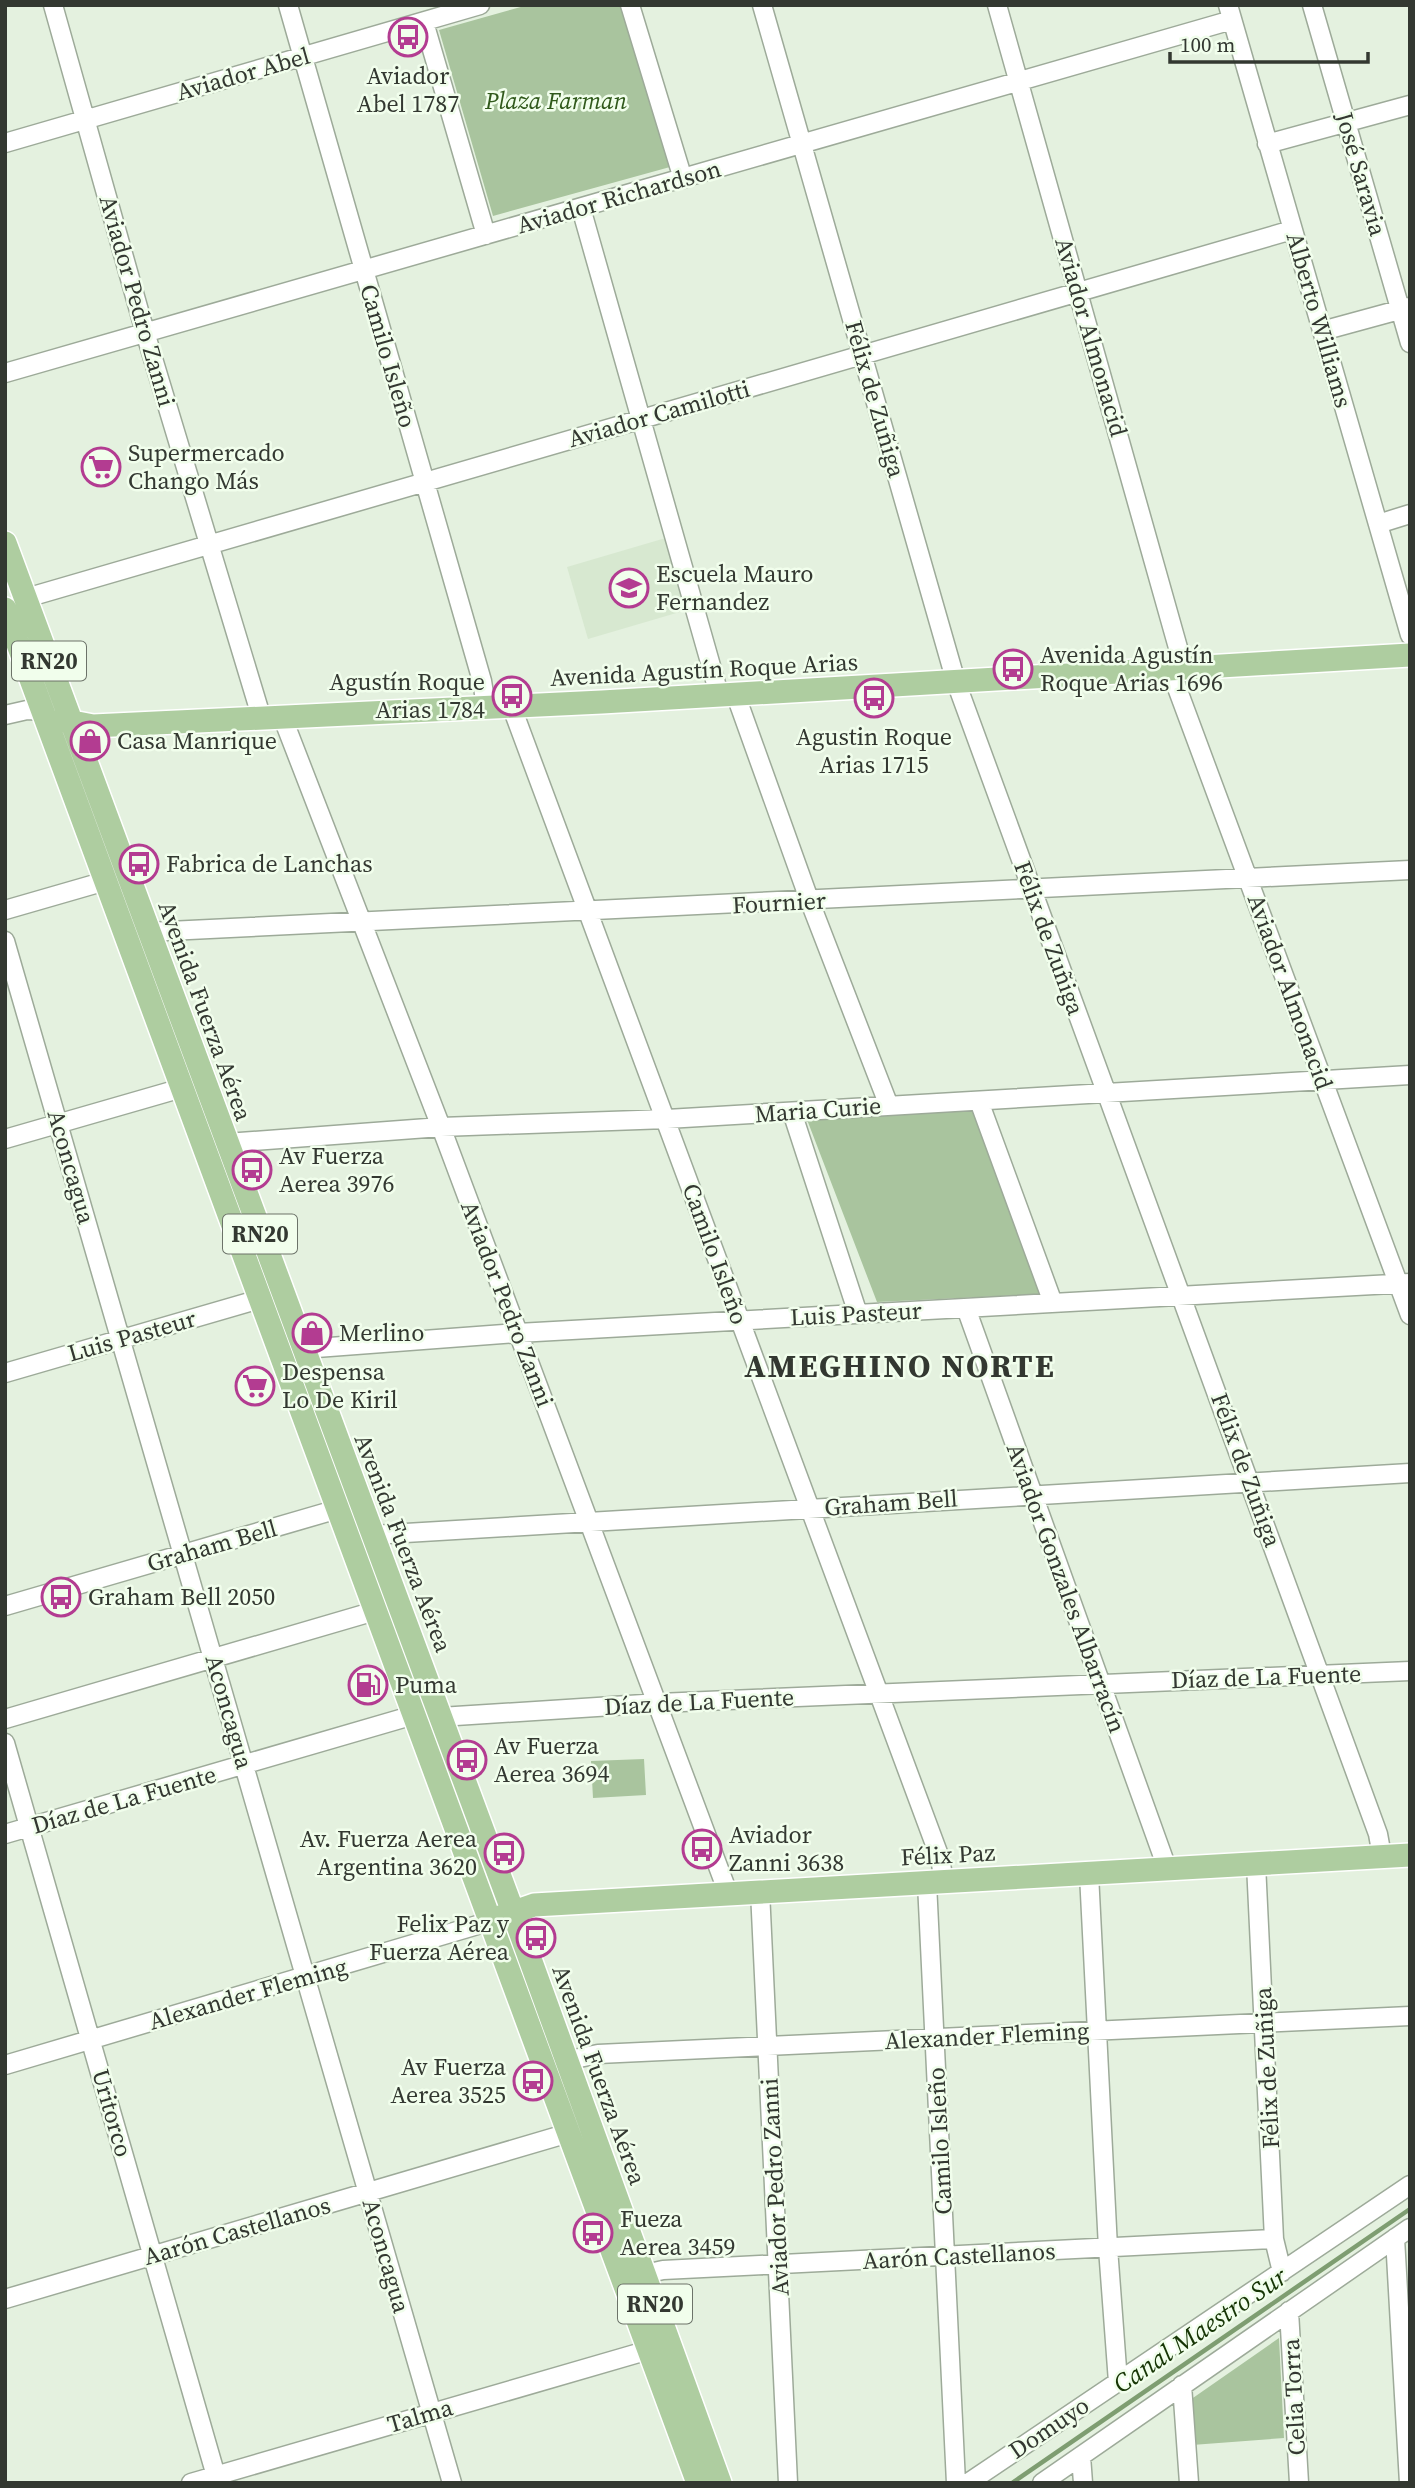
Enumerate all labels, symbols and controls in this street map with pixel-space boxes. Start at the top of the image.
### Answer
bus stop icon: Aviador Abel 1787 [387,16,429,58]
scale bar [1170,21,1368,65]
text: 100 m [1180,30,1235,59]
street label: Aviador Abel [172,39,313,108]
place label: Aviador Abel 1787 [357,59,459,120]
park label: Plaza Farman [484,84,628,117]
street label: José Saravia [1328,107,1395,240]
street label: Aviador Richardson [513,152,725,241]
street label: Aviador Pedro Zanni [92,191,183,410]
street label: Alberto Williams [1279,228,1360,411]
street label: Aviador Almonacid [1047,233,1136,441]
street label: Camilo Isleño [352,280,425,431]
street label: Félix de Zuñiga [837,317,914,482]
street label: Aviador Camilotti [564,372,754,455]
place label: Supermercado Chango Más [128,436,285,497]
supermarket icon: Supermercado Chango Más [80,446,122,488]
place label: Escuela Mauro Fernandez [656,557,814,618]
school or university icon: Escuela Mauro Fernandez [608,567,650,609]
place label: Avenida Agustín Roque Arias 1696 [1040,638,1223,699]
road number: RN20 [12,642,86,680]
street label: Avenida Agustín Roque Arias [549,645,859,694]
bus stop icon: Avenida Agustín Roque Arias 1696 [992,648,1034,690]
place label: Agustín Roque Arias 1784 [329,665,485,726]
bus stop icon: Agustín Roque Arias 1784 [491,675,533,717]
bus stop icon: Agustin Roque Arias 1715 [853,677,895,719]
shop icon: Casa Manrique [69,720,111,762]
place label: Agustin Roque Arias 1715 [796,720,952,781]
place label: Casa Manrique [117,724,277,757]
bus stop icon: Fabrica de Lanchas [118,843,160,885]
place label: Fabrica de Lanchas [166,847,373,880]
street label: Félix de Zuñiga [1006,856,1093,1020]
street label: Fournier [731,884,827,921]
street label: Aviador Almonacid [1240,890,1341,1094]
street label: Avenida Fuerza Aérea [150,896,261,1126]
street label: Maria Curie [754,1089,882,1130]
street label: Aconcagua [39,1106,104,1228]
place label: Av Fuerza Aerea 3976 [279,1139,394,1200]
bus stop icon: Av Fuerza Aerea 3976 [231,1149,273,1191]
street label: Camilo Isleño [675,1179,756,1329]
street label: Aviador Pedro Zanni [453,1196,562,1412]
road number: RN20 [223,1214,297,1254]
street label: Luis Pasteur [789,1294,923,1333]
street label: Luis Pasteur [64,1301,200,1370]
shop icon: Merlino [291,1312,333,1354]
place label: Merlino [339,1316,424,1349]
district label: AMEGHINO NORTE [744,1344,1056,1388]
place label: Despensa Lo De Kiril [282,1355,398,1416]
supermarket icon: Despensa Lo De Kiril [234,1365,276,1407]
street label: Félix de Zuñiga [1203,1388,1290,1552]
street label: Avenida Fuerza Aérea [347,1429,461,1657]
street label: Aviador Gonzales Albarracín [999,1438,1134,1737]
street label: Graham Bell [823,1481,959,1524]
street label: Graham Bell [143,1511,281,1580]
bus stop icon: Graham Bell 2050 [40,1576,82,1618]
place label: Graham Bell 2050 [88,1580,275,1613]
street label: Aconcagua [197,1651,262,1773]
street label: Díaz de La Fuente [1170,1657,1362,1696]
fuel station icon: Puma [347,1664,389,1706]
place label: Puma [395,1668,458,1701]
street label: Díaz de La Fuente [603,1680,795,1723]
place label: Av Fuerza Aerea 3694 [494,1729,609,1790]
bus stop icon: Av Fuerza Aerea 3694 [446,1739,488,1781]
street label: Díaz de La Fuente [28,1757,220,1842]
place label: Aviador Zanni 3638 [729,1818,844,1879]
place label: Av. Fuerza Aerea Argentina 3620 [300,1822,478,1883]
bus stop icon: Aviador Zanni 3638 [681,1828,723,1870]
bus stop icon: Av. Fuerza Aerea Argentina 3620 [483,1832,525,1874]
street label: Félix Paz [900,1836,996,1873]
place label: Felix Paz y Fuerza Aérea [369,1907,510,1968]
bus stop icon: Felix Paz y Fuerza Aérea [515,1917,557,1959]
street label: Alexander Fleming [145,1949,351,2038]
street label: Avenida Fuerza Aérea [544,1960,655,2190]
street label: Félix de Zuñiga [1246,1986,1287,2150]
street label: Alexander Fleming [884,2014,1090,2057]
place label: Av Fuerza Aerea 3525 [391,2050,507,2111]
bus stop icon: Av Fuerza Aerea 3525 [512,2060,554,2102]
street label: Uritorco [84,2065,141,2161]
street label: Camilo Isleño [919,2066,960,2216]
street label: Aviador Pedro Zanni [752,2077,797,2297]
street label: Aarón Castellanos [140,2188,334,2273]
street label: Aconcagua [354,2195,419,2317]
place label: Fueza Aerea 3459 [620,2202,735,2263]
bus stop icon: Fueza Aerea 3459 [572,2212,614,2254]
street label: Aarón Castellanos [862,2234,1056,2277]
water label: Canal Maestro Sur [1106,2258,1294,2402]
road number: RN20 [618,2284,692,2324]
street label: Celia Torra [1274,2337,1313,2456]
street label: Domuyo [1002,2389,1095,2466]
street label: Talma [383,2390,457,2441]

